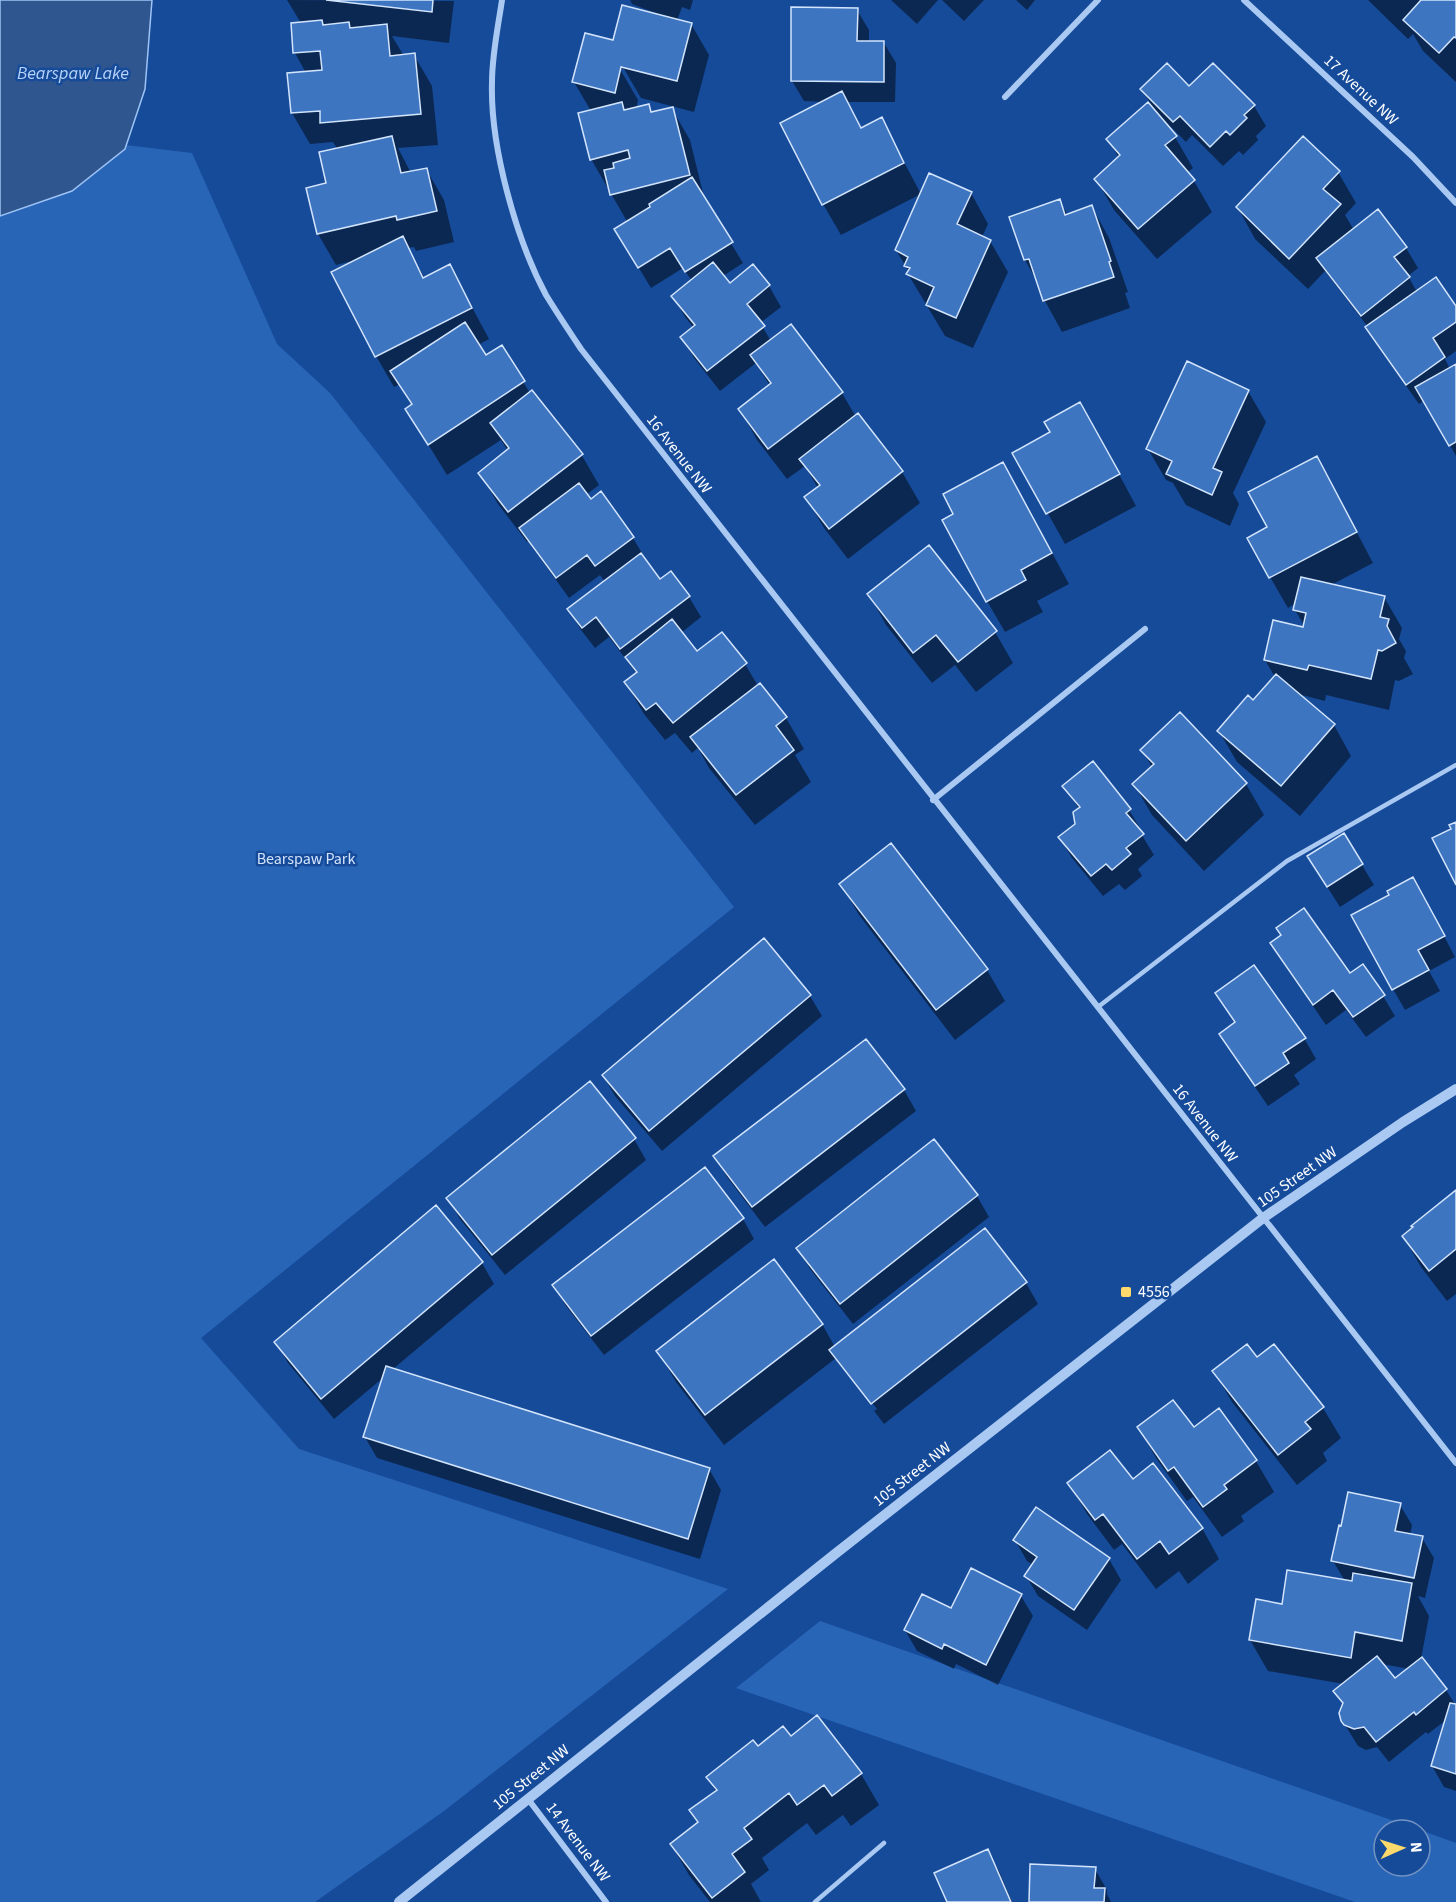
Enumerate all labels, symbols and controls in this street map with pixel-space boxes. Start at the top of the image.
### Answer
street label: 17 Avenue NW [1319,50,1403,131]
water label: Bearspaw Lake [17,61,129,86]
street label: 16 Avenue NW [641,410,717,498]
park label: Bearspaw Park [257,848,355,870]
street label: 16 Avenue NW [1167,1079,1243,1167]
street label: 105 Street NW [1252,1141,1342,1213]
place label: 4556 [1138,1281,1170,1303]
marker: 4556 [1119,1285,1133,1299]
street label: 105 Street NW [868,1436,956,1511]
street label: 105 Street NW [488,1739,574,1815]
street label: 14 Avenue NW [541,1798,615,1887]
north arrow [1372,1818,1432,1878]
text: N [1405,1841,1427,1853]

